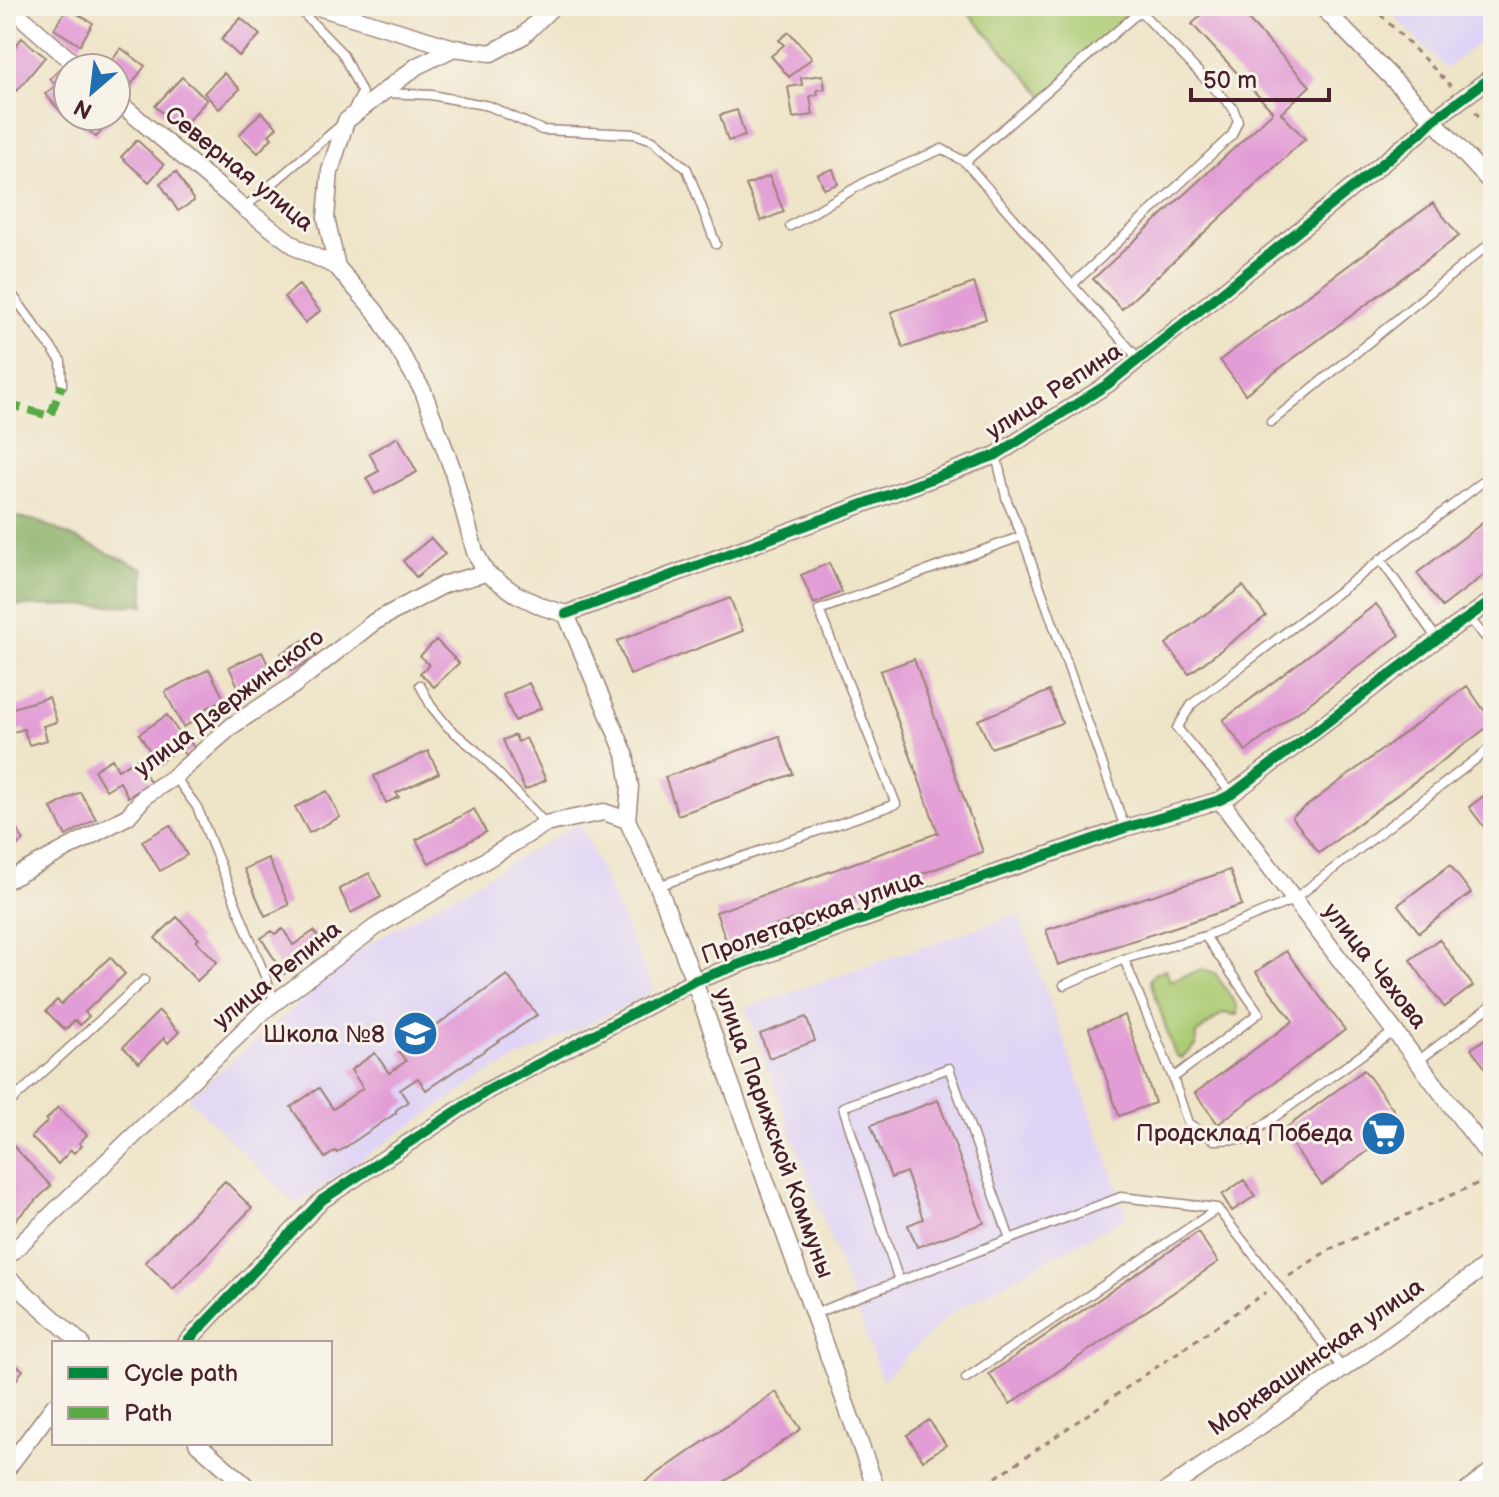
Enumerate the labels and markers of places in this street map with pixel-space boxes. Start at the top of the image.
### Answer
school or university icon: Школа №8 [392,1010,440,1058]
place label: Школа №8 [263,1020,385,1049]
supermarket icon: Продсклад Победа [1360,1109,1408,1157]
place label: Продсклад Победа [1136,1119,1353,1148]

